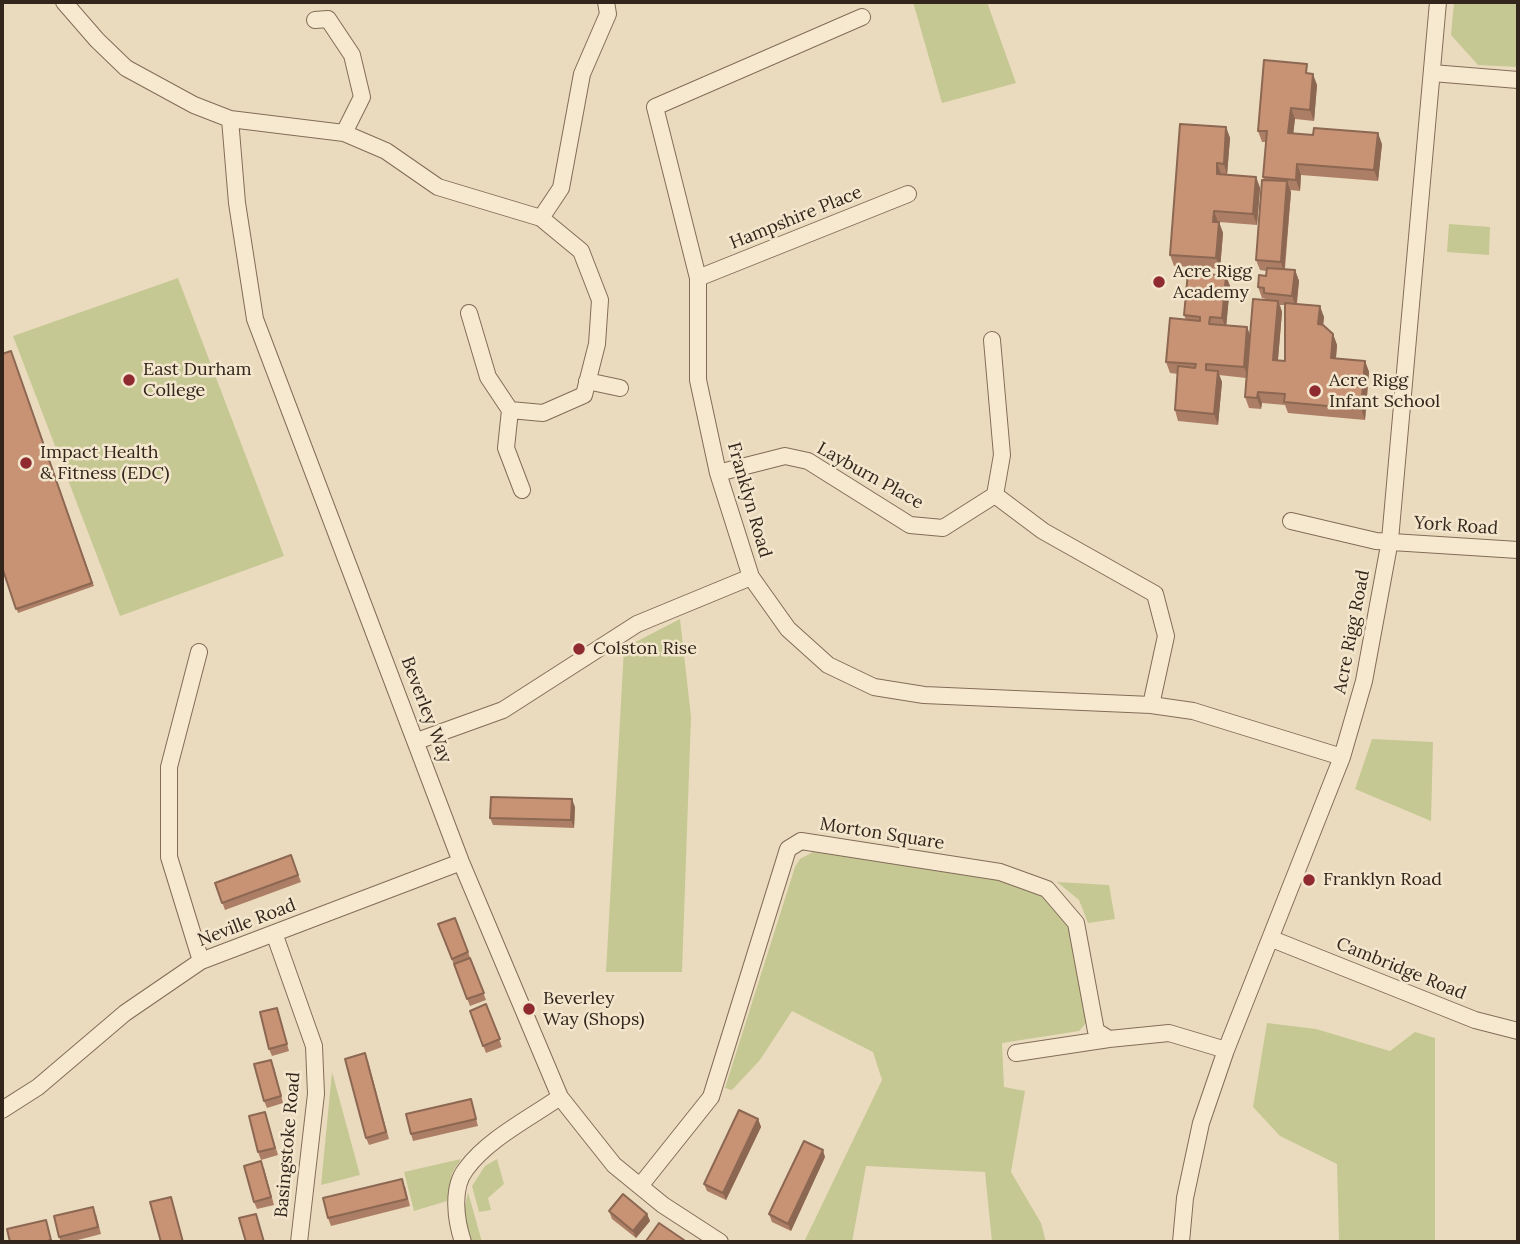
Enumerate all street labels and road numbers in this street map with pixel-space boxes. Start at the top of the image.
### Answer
street label: Hampshire Place [727,182,865,254]
street label: Layburn Place [813,438,927,514]
street label: Franklyn Road [722,440,776,560]
street label: York Road [1413,512,1499,540]
street label: Acre Rigg Road [1329,568,1375,696]
street label: Beverley Way [396,654,456,766]
street label: Morton Square [818,813,946,855]
street label: Neville Road [195,894,299,952]
street label: Cambridge Road [1333,933,1469,1005]
street label: Basingstoke Road [271,1071,305,1219]

